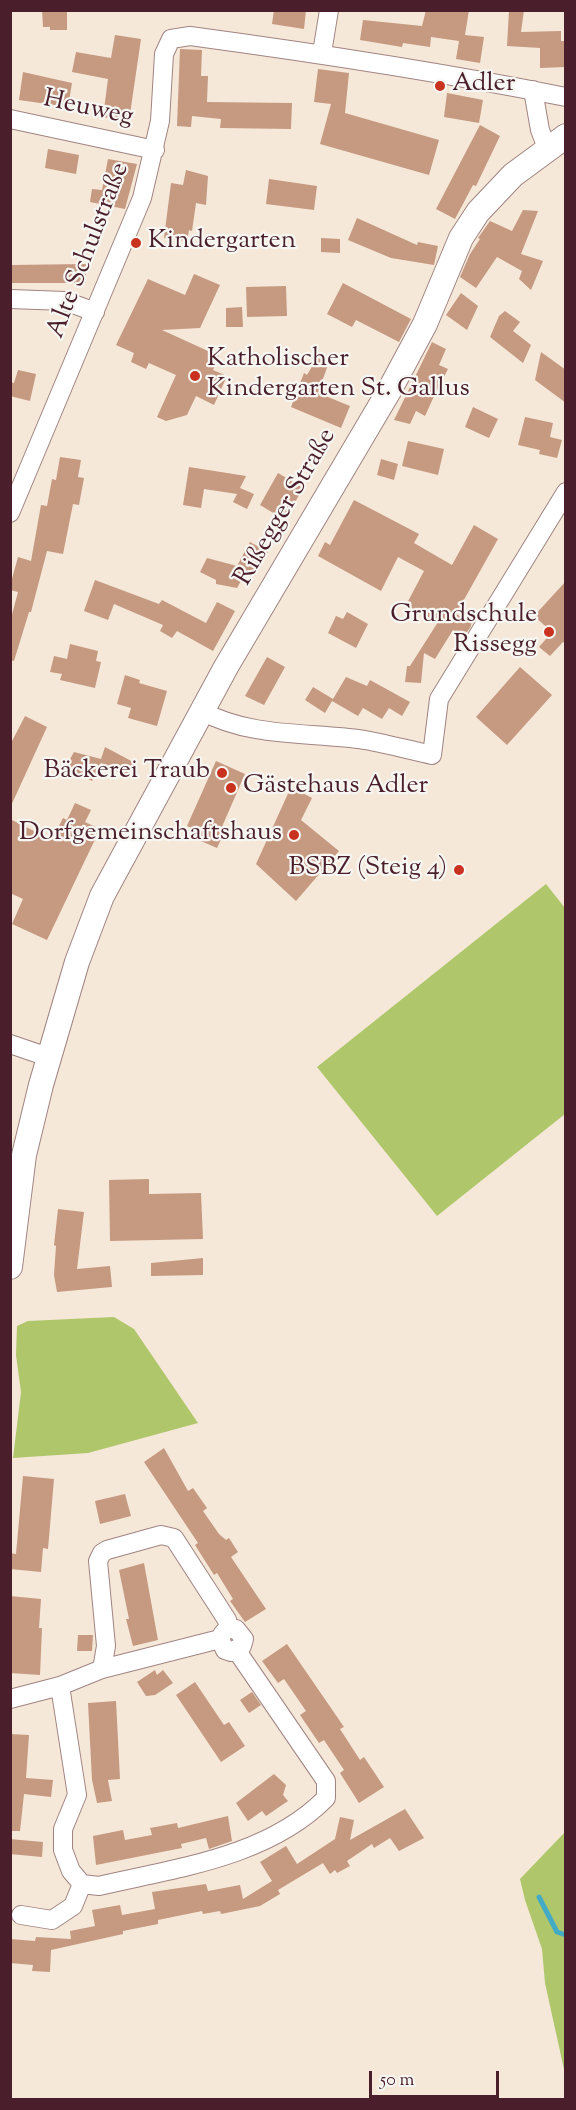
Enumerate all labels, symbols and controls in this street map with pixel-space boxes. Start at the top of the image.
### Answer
place label: Adler [452,70,515,102]
marker: Adler [433,79,447,93]
street label: Heuweg [40,85,136,135]
street label: Alte Schulstraße [42,159,138,343]
place label: Kindergarten [148,227,296,259]
marker: Kindergarten [129,236,143,250]
place label: Katholischer Kindergarten St. Gallus [207,345,470,406]
marker: Katholischer Kindergarten St. Gallus [188,369,202,383]
street label: Rißegger Straße [229,424,345,592]
place label: Grundschule Rissegg [390,601,537,662]
marker: Grundschule Rissegg [542,625,556,639]
place label: Bäckerei Traub [43,757,210,789]
marker: Bäckerei Traub [215,766,229,780]
place label: Gästehaus Adler [243,772,428,804]
marker: Gästehaus Adler [224,781,238,795]
place label: Dorfgemeinschaftshaus [19,819,282,851]
marker: Dorfgemeinschaftshaus [287,828,301,842]
place label: BSBZ (Steig 4) [289,854,447,886]
marker: BSBZ (Steig 4) [452,863,466,877]
scale bar [372,2059,502,2097]
text: 50 m [380,2068,414,2094]

